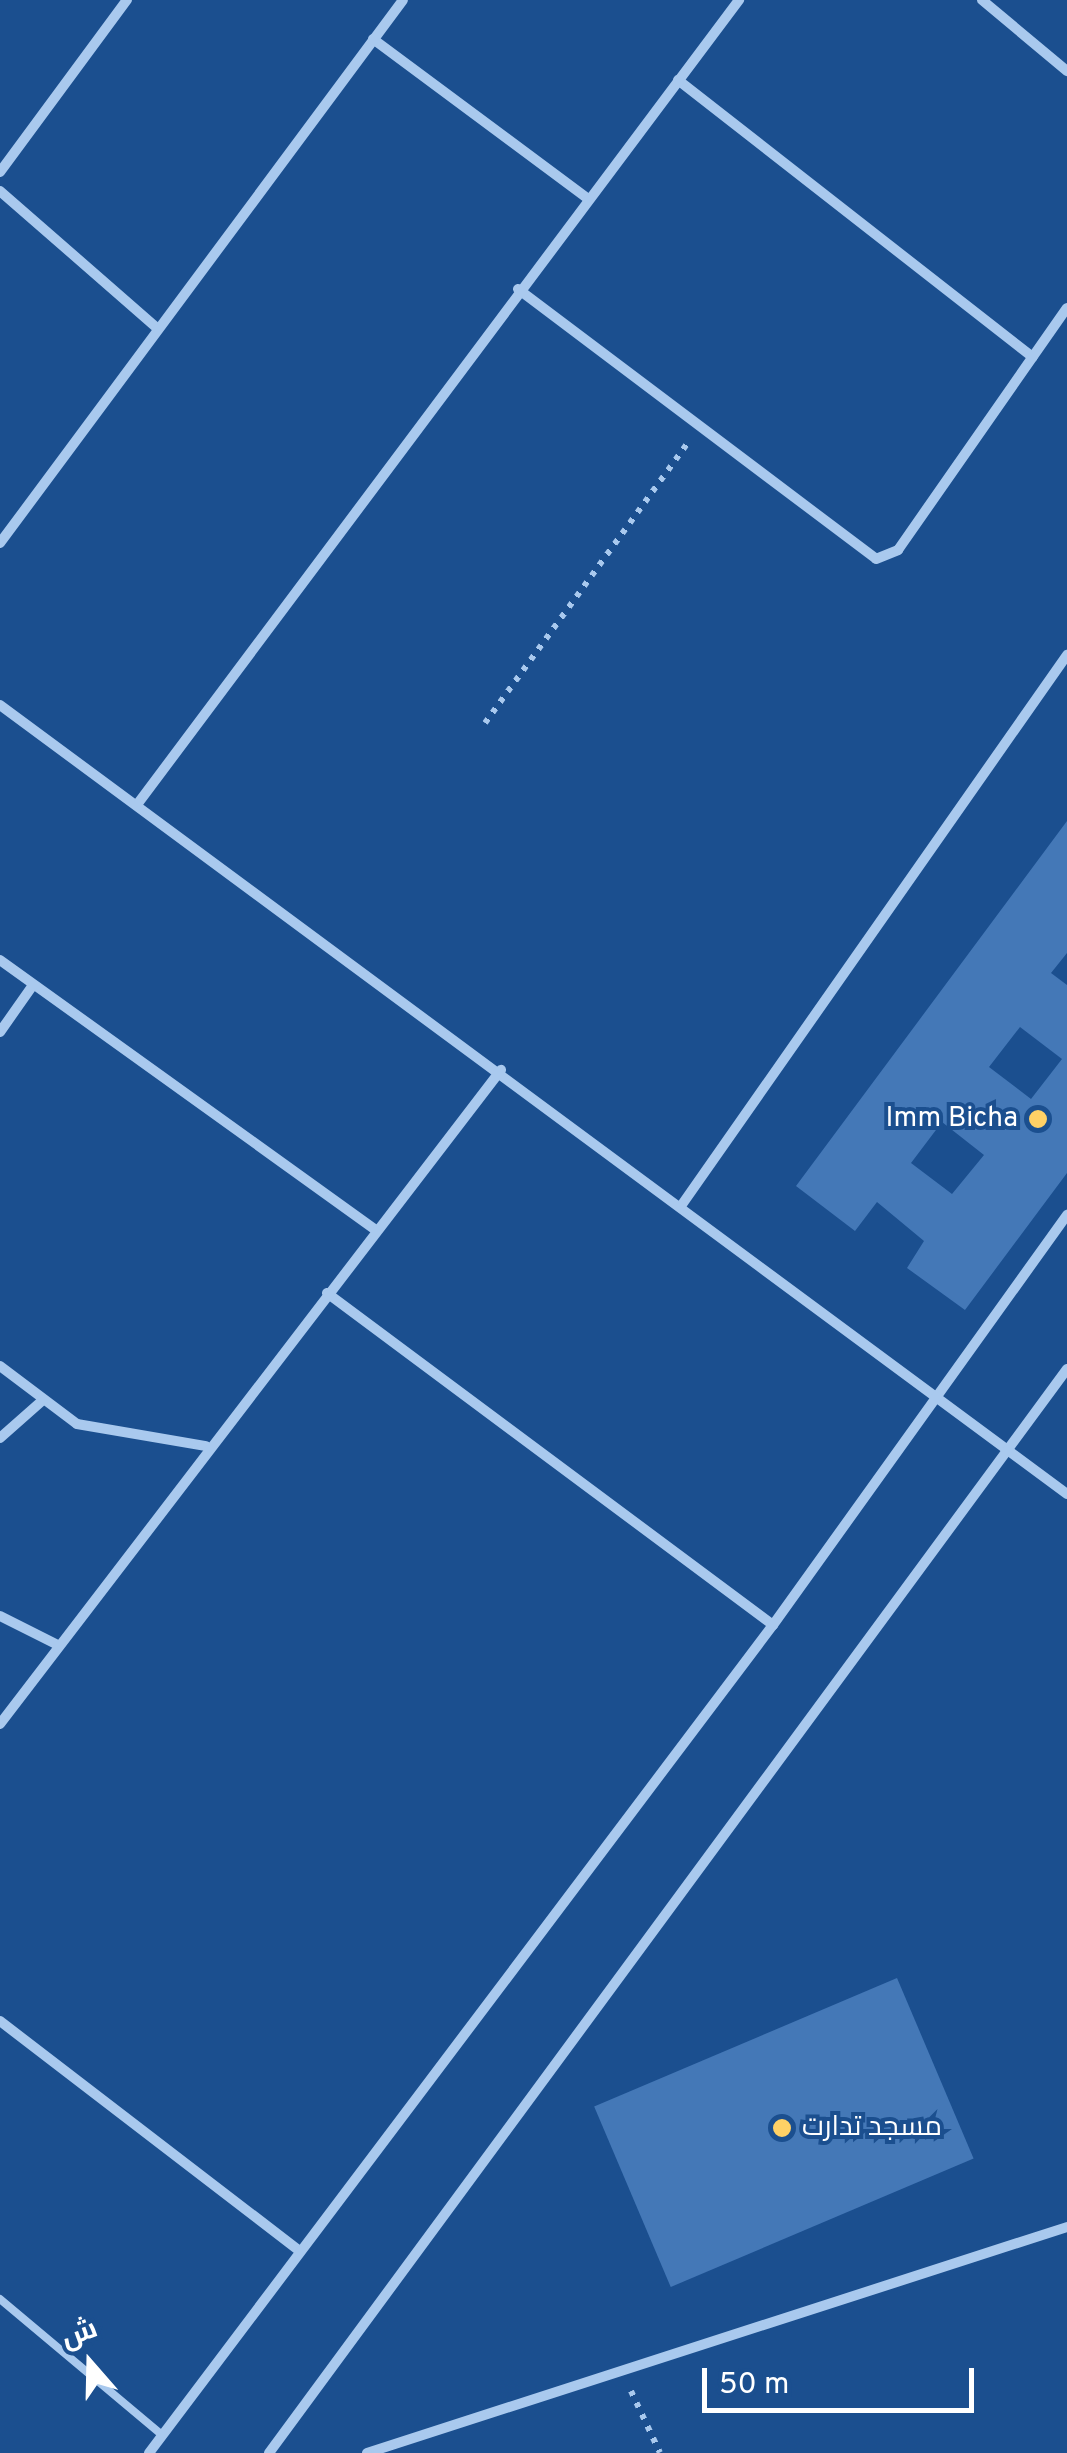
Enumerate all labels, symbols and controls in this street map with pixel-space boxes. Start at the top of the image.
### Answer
place label: Imm Bicha [886,1102,1018,1136]
marker: Imm Bicha [1027,1108,1049,1130]
place label: مسجد تدارت [802,2111,942,2145]
marker: مسجد تدارت [771,2117,793,2139]
text: ش [57,2312,103,2358]
north arrow [40,2313,140,2413]
scale bar [707,2348,980,2410]
text: 50 m [719,2367,789,2404]

